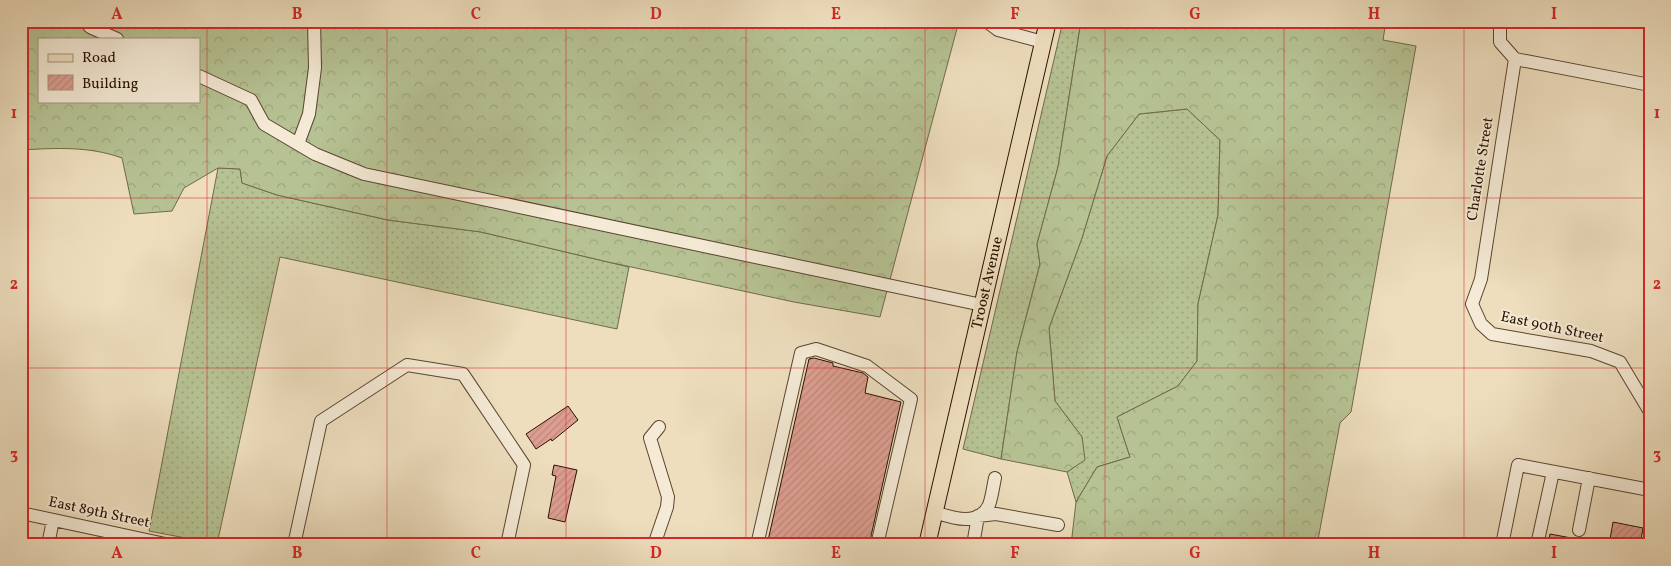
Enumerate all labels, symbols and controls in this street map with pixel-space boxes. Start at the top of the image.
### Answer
text: A [111,4,123,26]
text: B [292,4,303,26]
text: C [471,4,481,26]
text: D [650,4,662,26]
text: E [831,4,841,26]
text: F [1010,4,1020,26]
text: G [1189,4,1201,26]
text: H [1368,4,1380,26]
text: I [1551,4,1557,26]
legend [38,38,200,102]
text: Road [82,48,116,69]
text: Building [82,74,139,95]
text: 1 [11,103,17,125]
text: 1 [1654,103,1660,125]
street label: Charlotte Street [1462,116,1500,222]
street label: Troost Avenue [967,235,1008,331]
text: 2 [10,274,18,296]
text: 2 [1653,274,1661,296]
street label: East 90th Street [1499,307,1605,349]
text: 3 [10,444,18,466]
text: 3 [1653,444,1661,466]
street label: East 89th Street [46,492,152,534]
text: A [111,543,123,565]
text: B [292,543,303,565]
text: C [471,543,481,565]
text: D [650,543,662,565]
text: E [831,543,841,565]
text: F [1010,543,1020,565]
text: G [1189,543,1201,565]
text: H [1368,543,1380,565]
text: I [1551,543,1557,565]

